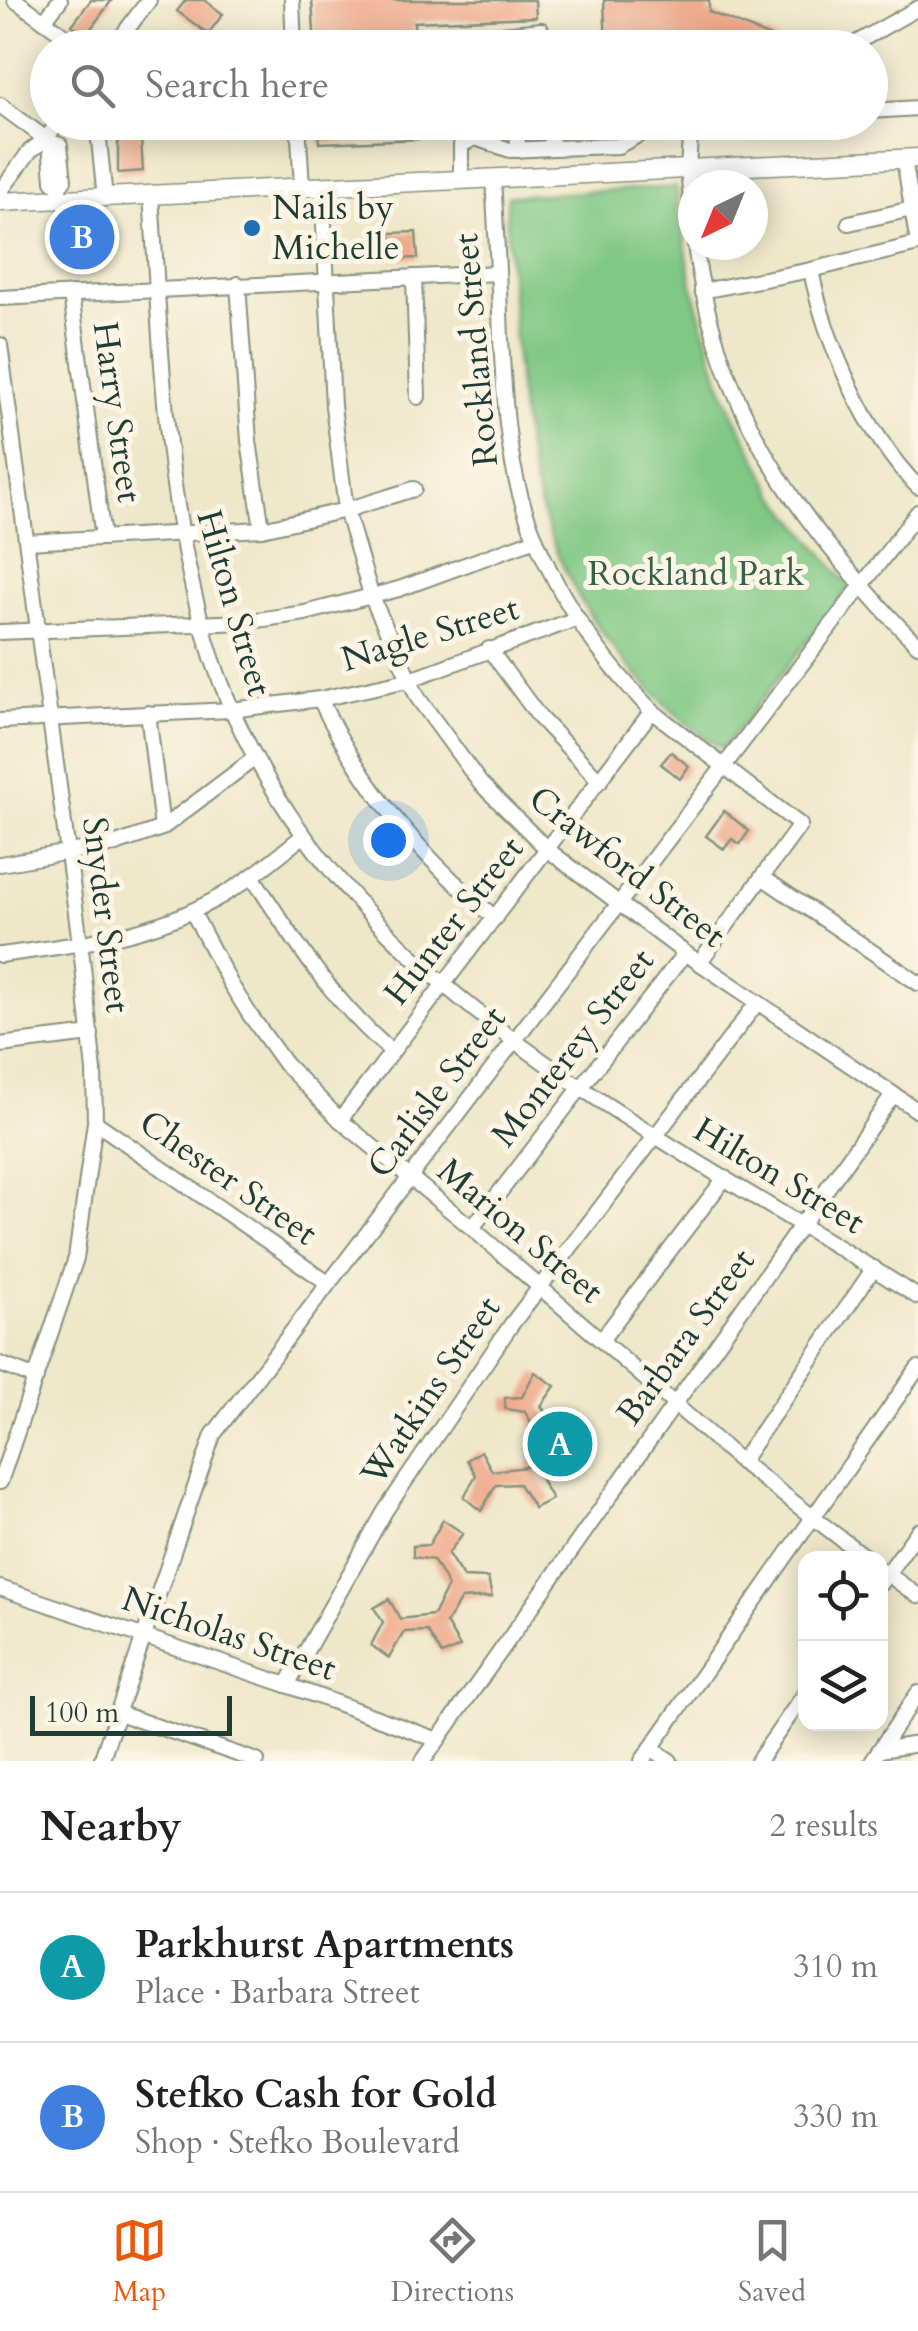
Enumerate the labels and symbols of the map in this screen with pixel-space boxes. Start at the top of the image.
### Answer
north arrow [678,170,768,260]
place label: Nails by Michelle [272,184,400,272]
pin: B [49,200,114,274]
marker: Nails by Michelle [241,217,263,239]
street label: Rockland Street [442,231,510,469]
street label: Harry Street [81,319,153,505]
street label: Hilton Street [185,504,283,702]
park label: Rockland Park [587,550,805,598]
street label: Nagle Street [335,584,525,684]
street label: Crawford Street [519,775,735,959]
street label: Snyder Street [70,814,142,1016]
your location [363,815,414,866]
street label: Hunter Street [373,827,535,1015]
street label: Monterey Street [480,939,666,1157]
street label: Carlisle Street [357,996,517,1188]
street label: Chester Street [129,1099,327,1257]
street label: Hilton Street [685,1106,873,1246]
street label: Marion Street [427,1147,613,1315]
street label: Barbara Street [606,1239,766,1435]
street label: Watkins Street [349,1287,512,1496]
pin: A [528,1406,592,1482]
street label: Nicholas Street [116,1575,342,1693]
scale bar [30,1691,232,1736]

